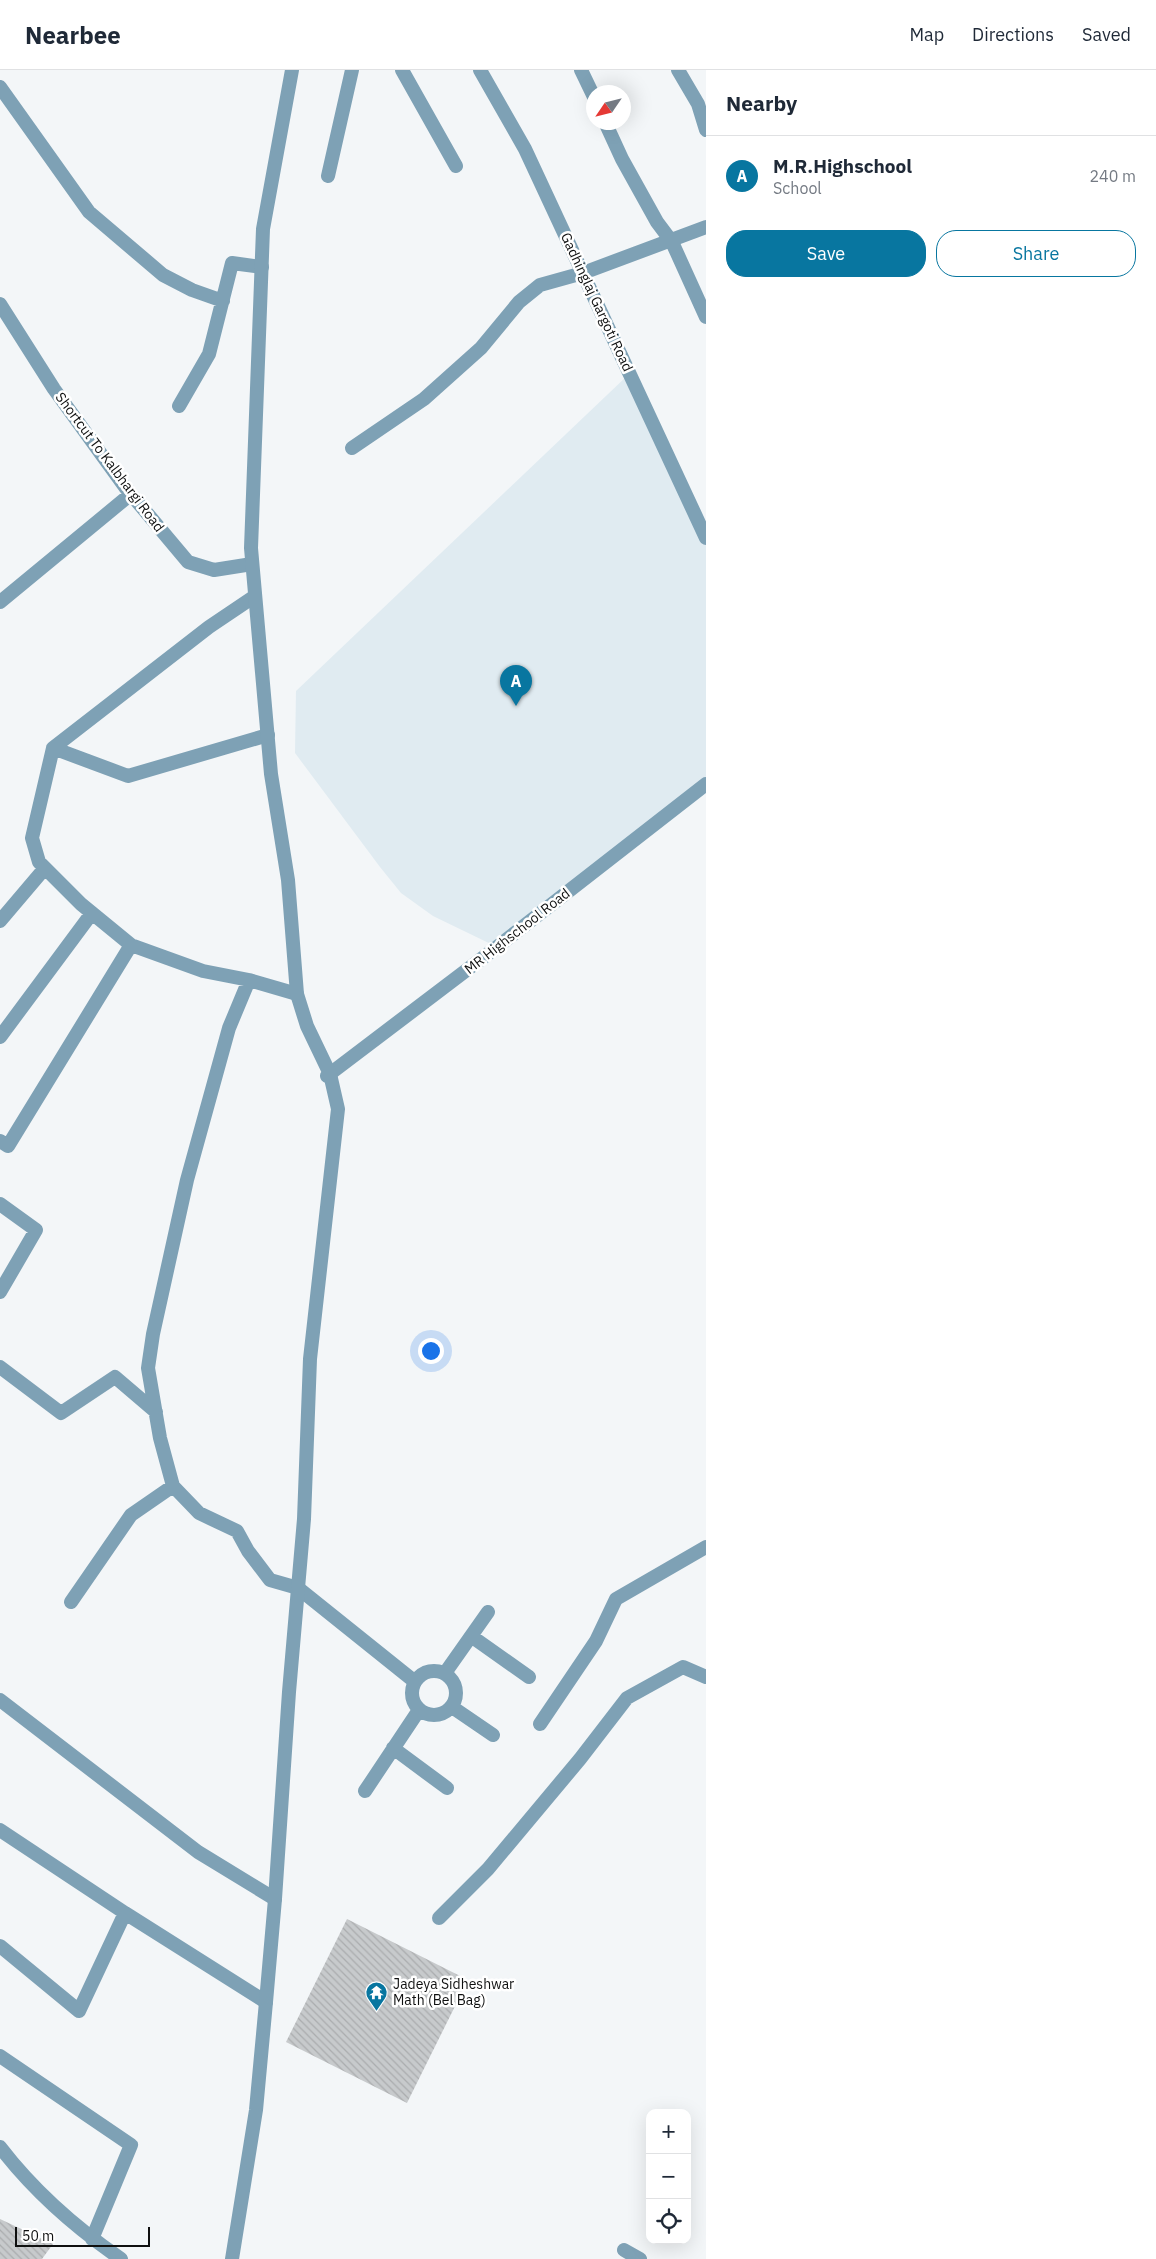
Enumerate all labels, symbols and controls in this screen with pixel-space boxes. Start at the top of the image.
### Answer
text: Nearbee [25,19,121,51]
text: Map [909,23,944,46]
text: Directions [972,23,1054,46]
text: Saved [1082,23,1131,46]
north arrow [586,85,631,130]
text: Nearby [726,89,797,117]
text: M.R.Highschool [773,154,912,178]
text: A [737,166,747,186]
text: 240 m [1089,166,1136,186]
text: School [773,178,822,198]
street label: Gadhinglaj Gargoti Road [557,230,637,374]
button: Save [726,230,926,277]
button: Share [936,230,1136,277]
street label: Shortcut To Kalbhargi Road [52,389,168,535]
pin: A [500,665,532,706]
street label: MR Highschool Road [461,884,573,978]
your location [418,1338,444,1364]
place label: Jadeya Sidheshwar Math (Bel Bag) [393,1975,514,2009]
temple icon: Jadeya Sidheshwar Math (Bel Bag) [365,1980,389,2011]
map controls [646,2109,691,2244]
button: + [646,2109,691,2154]
button: − [646,2154,691,2199]
button: locate [646,2199,691,2244]
scale bar [15,2224,150,2247]
text: 50 m [22,2227,54,2245]

